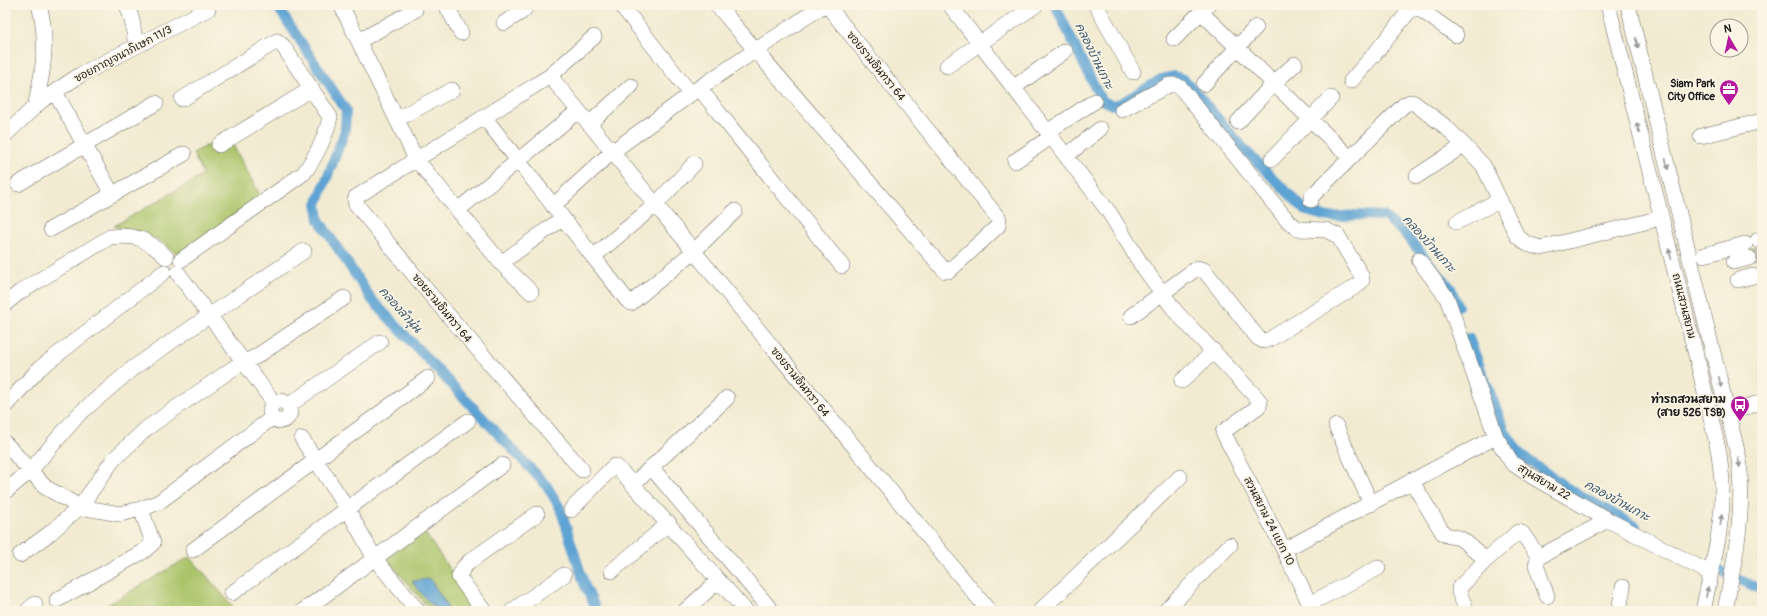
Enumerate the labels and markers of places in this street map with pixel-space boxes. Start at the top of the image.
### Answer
place label: Siam Park City Office [1668,77,1716,103]
office icon: Siam Park City Office [1718,78,1740,106]
place label: ท่ารถสวนสยาม (สาย 526 TSB) [1651,391,1726,419]
bus stop icon: ท่ารถสวนสยาม (สาย 526 TSB) [1729,394,1751,422]

